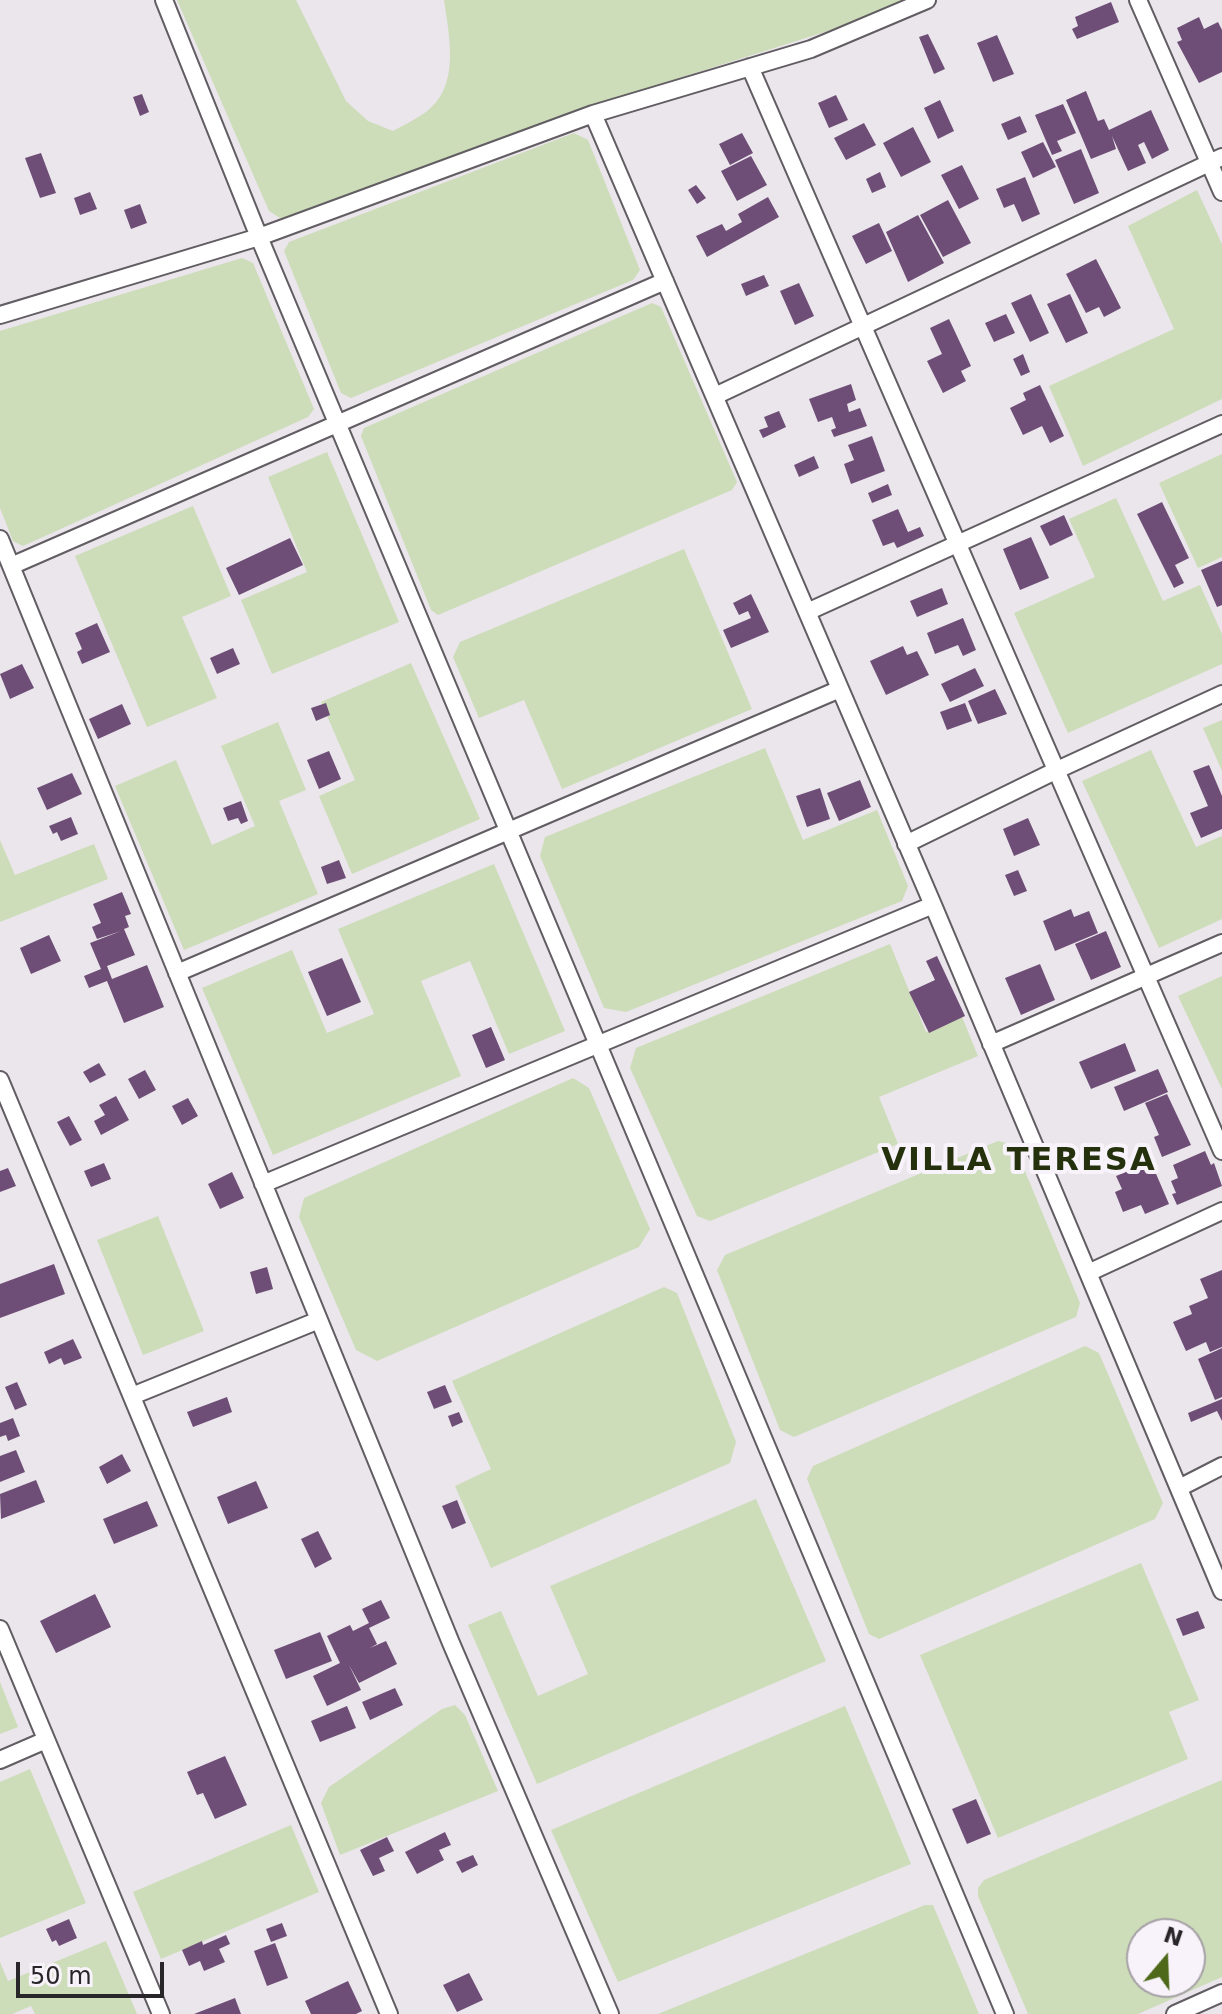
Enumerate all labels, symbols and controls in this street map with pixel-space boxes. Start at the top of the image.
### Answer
district label: VILLA TERESA [881,1143,1157,1181]
north arrow [1126,1918,1206,1998]
text: N [1161,1922,1186,1952]
scale bar [20,1946,168,1996]
text: 50 m [30,1962,92,1990]

